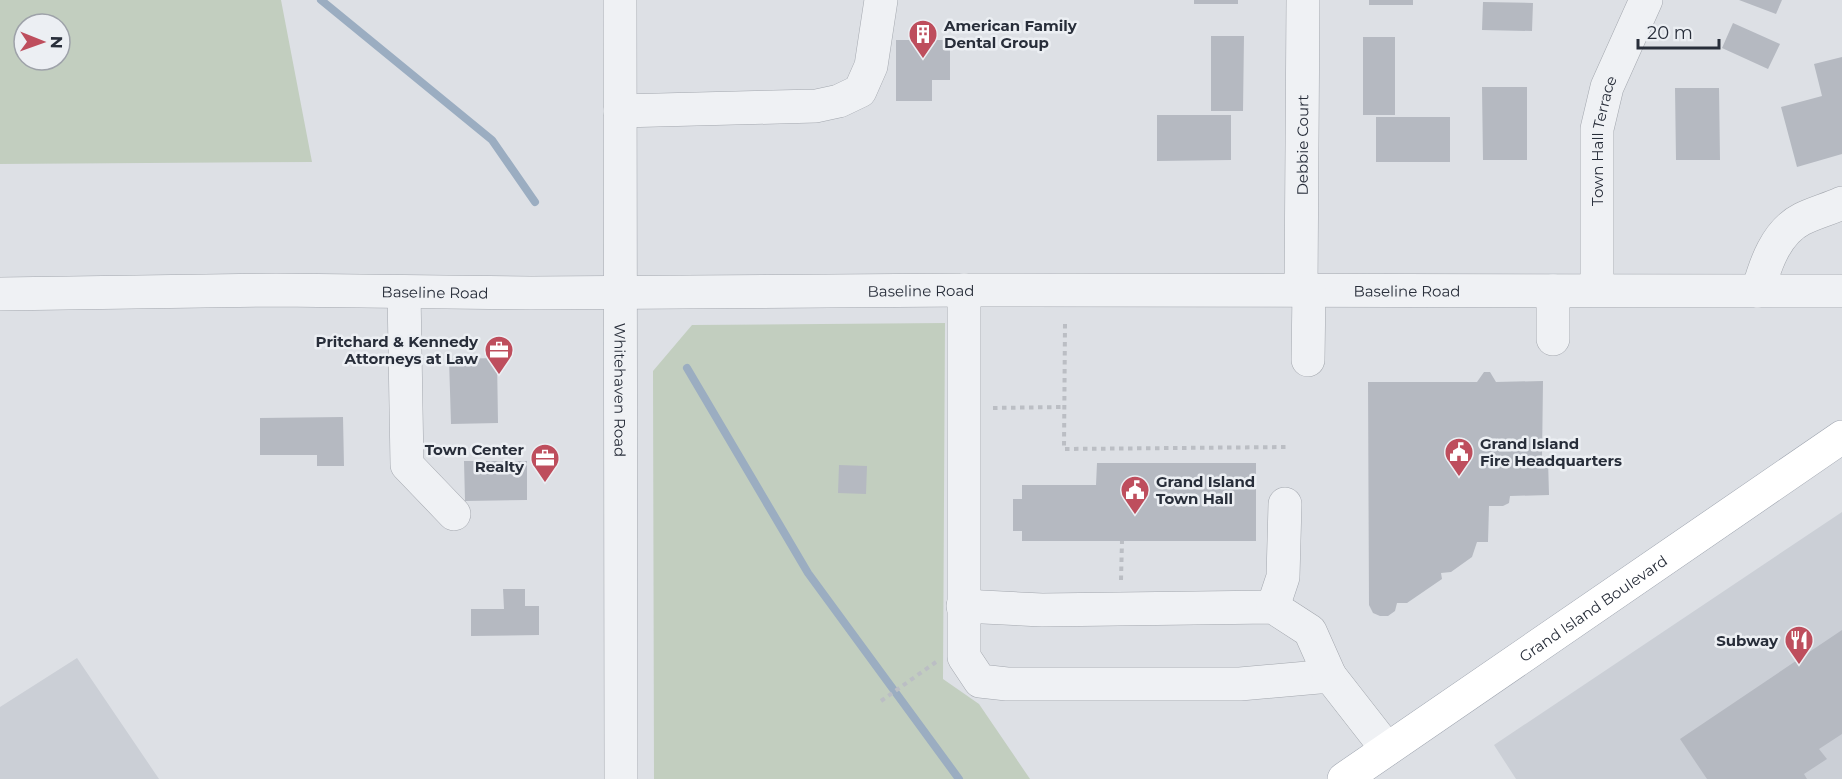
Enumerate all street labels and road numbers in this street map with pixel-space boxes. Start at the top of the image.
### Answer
street label: Town Hall Terrace [1588,72,1620,206]
street label: Debbie Court [1292,94,1312,196]
street label: Baseline Road [867,280,974,300]
street label: Baseline Road [1353,281,1460,300]
street label: Baseline Road [381,282,489,302]
street label: Whitehaven Road [611,323,630,457]
street label: Grand Island Boulevard [1515,550,1671,666]

